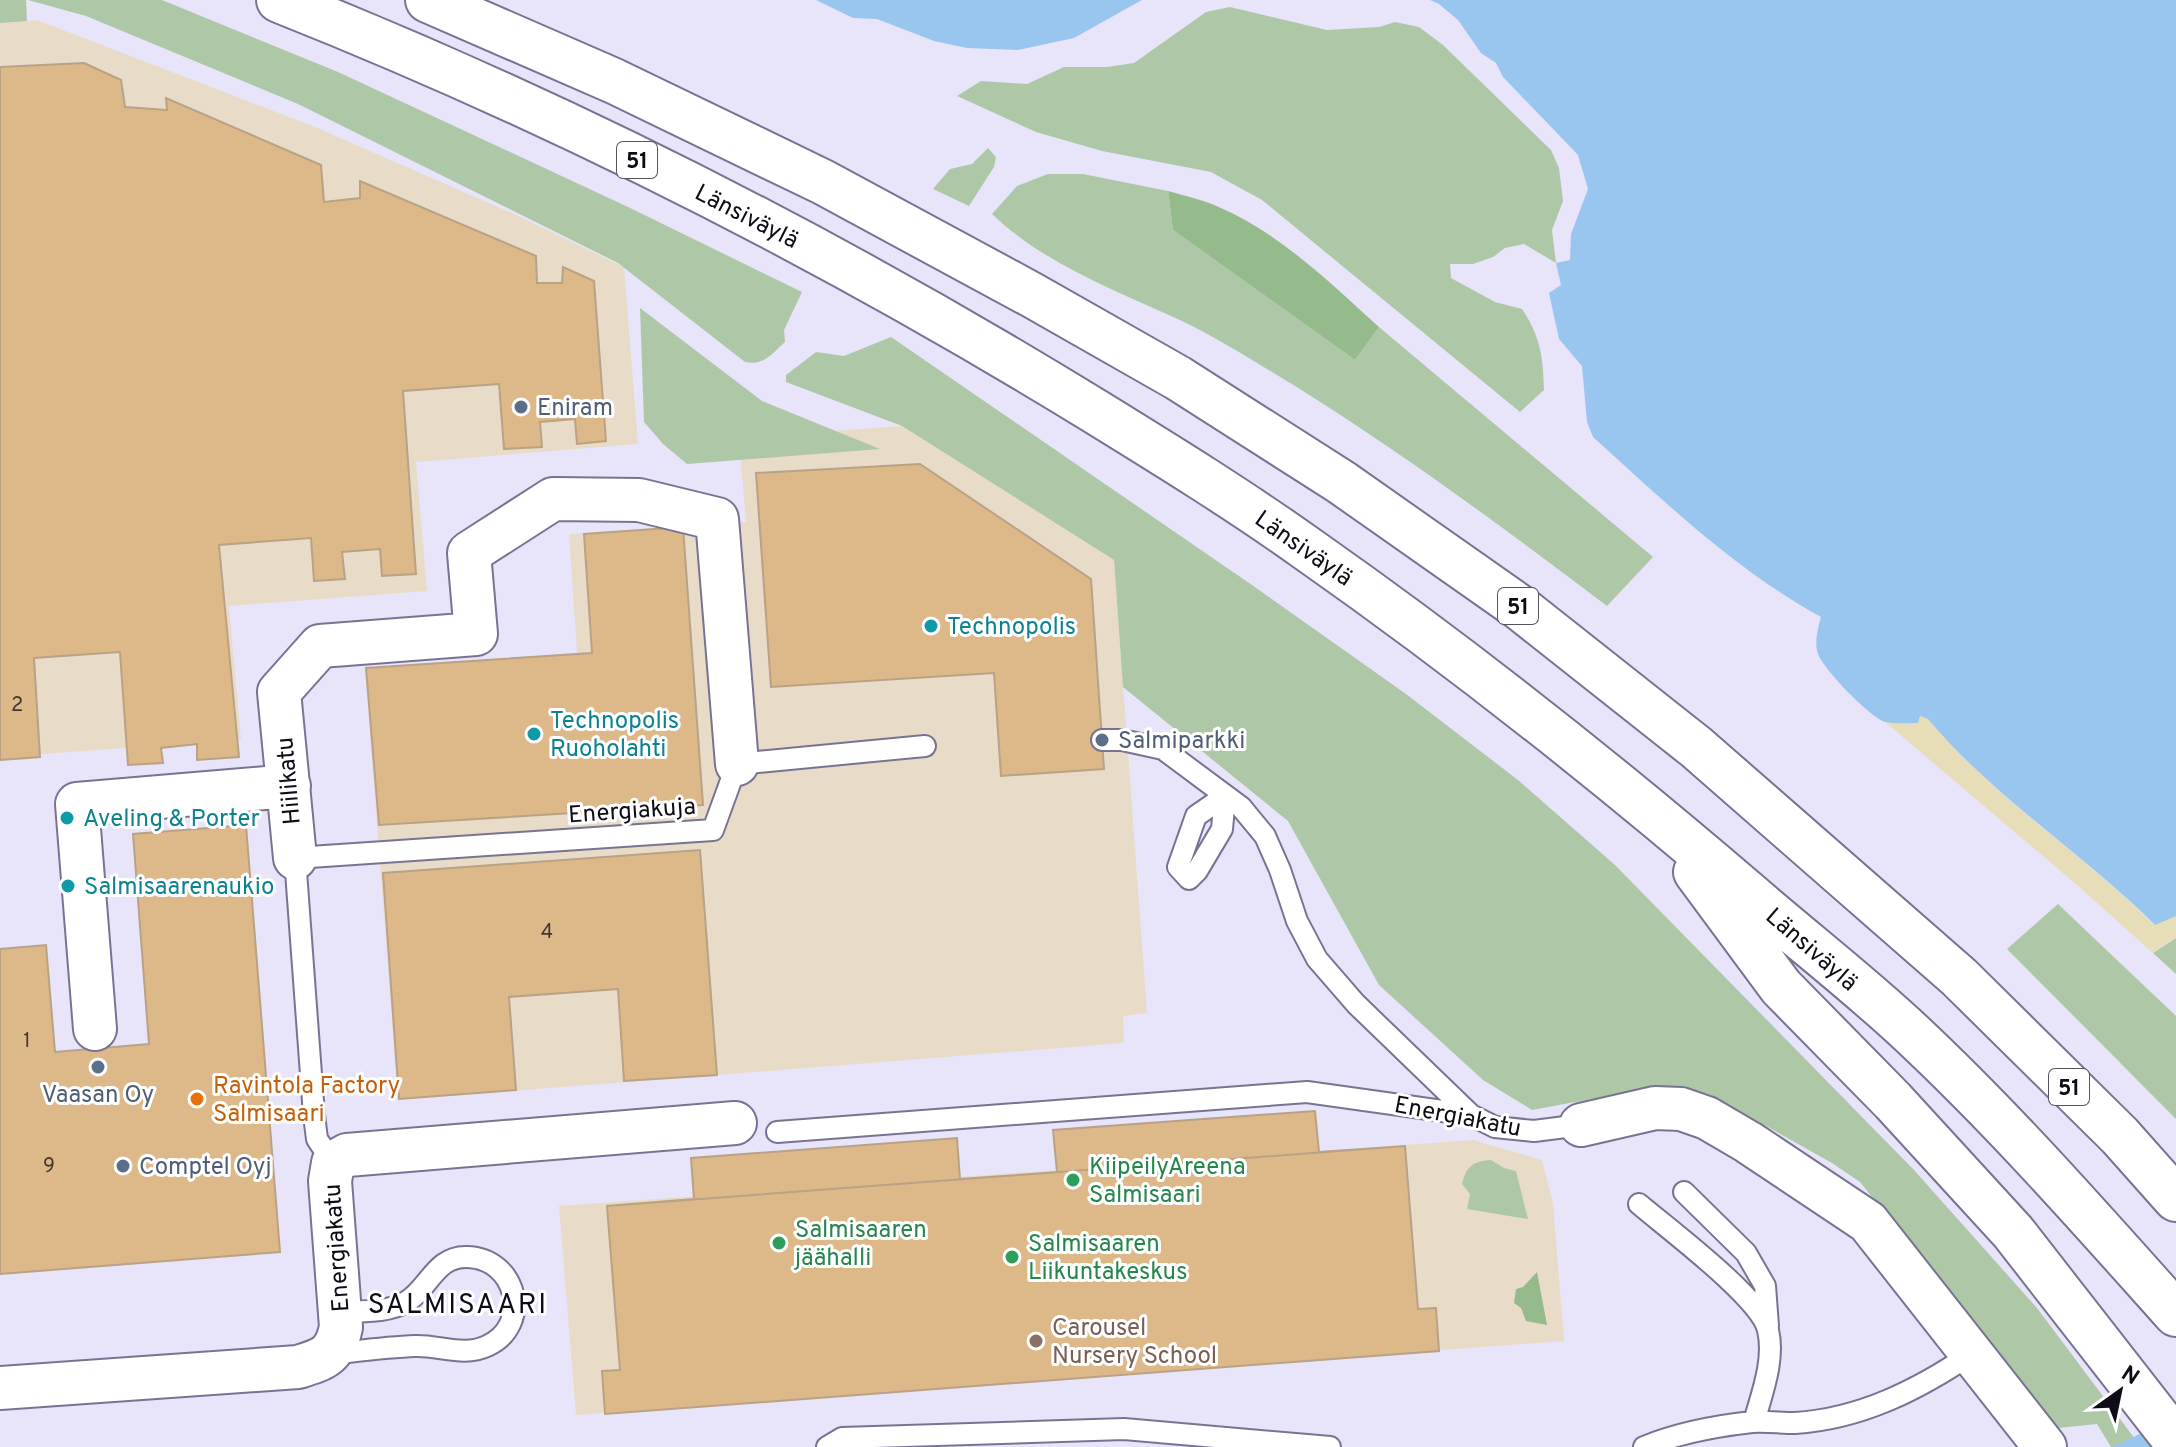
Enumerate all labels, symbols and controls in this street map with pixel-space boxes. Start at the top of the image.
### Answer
road number: 51 [617,142,657,178]
street label: Länsiväylä [689,179,803,257]
place label: Eniram [537,394,613,424]
marker: Eniram [512,398,530,416]
street label: Länsiväylä [1248,505,1358,594]
road number: 51 [1498,588,1538,624]
place label: Technopolis [947,613,1076,643]
marker: Technopolis [922,617,940,635]
house number: 2 [11,693,23,719]
place label: Technopolis Ruoholahti [550,707,679,765]
marker: Technopolis Ruoholahti [525,725,543,743]
place label: Salmiparkki [1118,727,1245,757]
marker: Salmiparkki [1093,731,1111,749]
street label: Hiilikatu [271,736,309,826]
street label: Energiakuja [567,793,697,831]
place label: Aveling & Porter [83,805,260,835]
marker: Aveling & Porter [58,809,76,827]
place label: Salmisaarenaukio [84,873,274,903]
marker: Salmisaarenaukio [59,877,77,895]
street label: Länsiväylä [1758,902,1863,999]
house number: 4 [541,920,553,946]
house number: 1 [23,1029,31,1055]
marker: Vaasan Oy [89,1058,107,1076]
road number: 51 [2049,1069,2089,1105]
place label: Ravintola Factory Salmisaari [213,1072,400,1130]
place label: Vaasan Oy [42,1081,154,1111]
marker: Ravintola Factory Salmisaari [188,1090,206,1108]
street label: Energiakatu [1392,1091,1524,1145]
place label: Comptel Oyj [139,1153,272,1183]
place label: KiipeilyAreena Salmisaari [1089,1153,1246,1211]
house number: 9 [43,1154,55,1180]
marker: Comptel Oyj [114,1157,132,1175]
marker: KiipeilyAreena Salmisaari [1064,1171,1082,1189]
street label: Energiakatu [319,1183,357,1313]
place label: Salmisaaren jäähalli [793,1216,927,1274]
place label: Salmisaaren Liikuntakeskus [1028,1230,1187,1288]
marker: Salmisaaren jäähalli [770,1234,788,1252]
marker: Salmisaaren Liikuntakeskus [1003,1248,1021,1266]
district label: SALMISAARI [368,1288,548,1324]
place label: Carousel Nursery School [1052,1314,1217,1372]
marker: Carousel Nursery School [1027,1332,1045,1350]
north arrow [2080,1351,2160,1431]
text: N [2116,1361,2144,1392]

